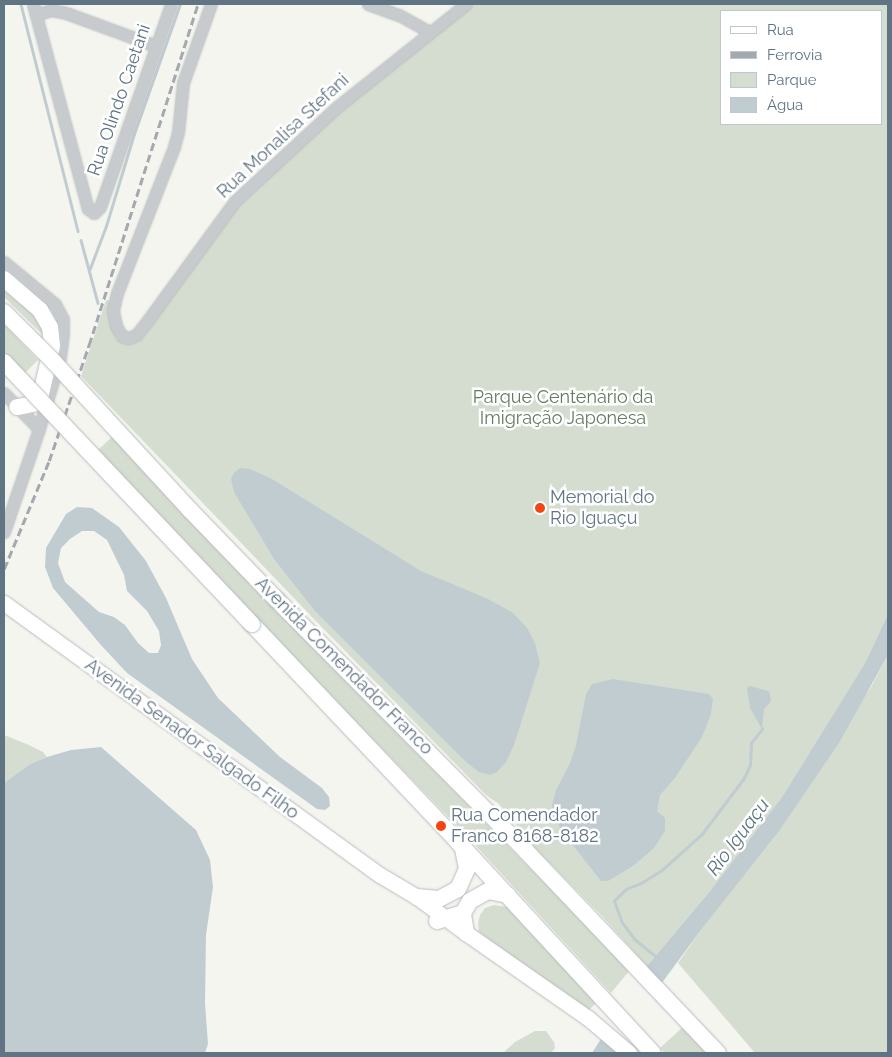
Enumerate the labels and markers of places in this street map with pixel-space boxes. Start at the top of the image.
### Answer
place label: Memorial do Rio Iguaçu [550,487,655,530]
marker: Memorial do Rio Iguaçu [534,502,546,514]
place label: Rua Comendador Franco 8168-8182 [451,805,599,848]
marker: Rua Comendador Franco 8168-8182 [435,820,447,832]

